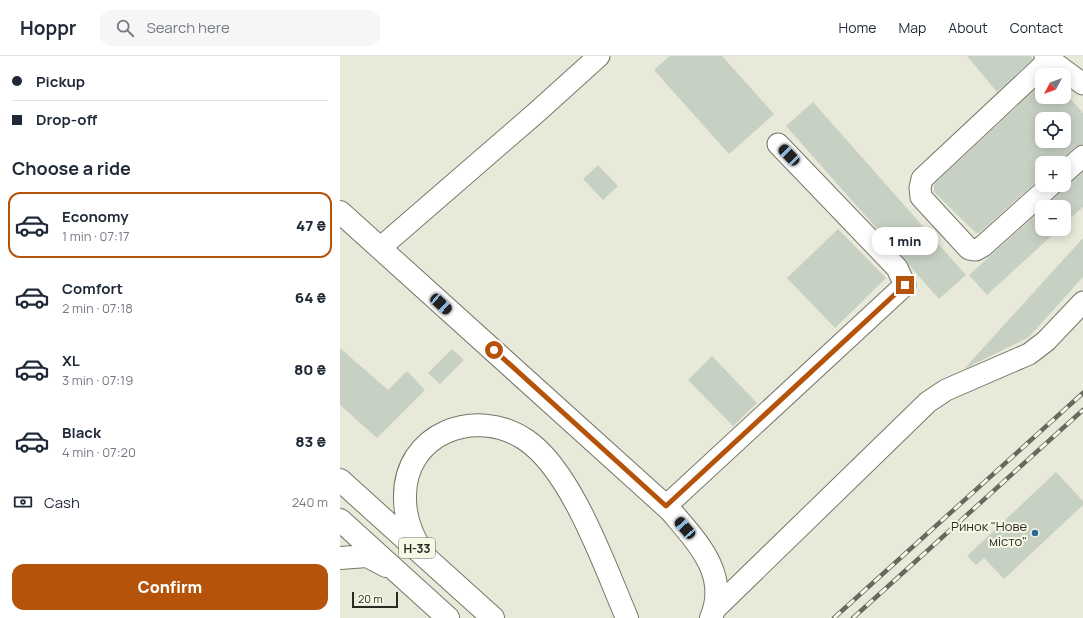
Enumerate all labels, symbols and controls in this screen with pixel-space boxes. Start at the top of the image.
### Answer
search box [100,10,380,46]
text: Hoppr [20,15,76,41]
icon: search [114,17,136,39]
text: Search here [146,17,230,38]
text: Home [839,18,876,37]
text: Map [898,18,926,37]
text: About [948,18,988,37]
text: Contact [1010,18,1063,37]
north arrow [1035,68,1071,104]
map controls [1035,68,1071,236]
text: Pickup [36,71,85,92]
text: Drop-off [36,109,97,130]
button: locate [1035,112,1071,148]
car [776,142,802,168]
text: Choose a ride [12,156,131,180]
button: + [1035,156,1071,192]
button: − [1035,200,1071,236]
text: Economy [62,206,129,227]
icon: car [14,207,50,243]
text: 47 ₴ [296,215,326,236]
text: 1 min · 07:17 [62,227,130,245]
callout: 1 min [872,227,938,255]
text: 1 min [889,232,921,250]
route end [896,276,914,294]
text: Comfort [62,278,123,299]
icon: car [14,279,50,315]
text: 64 ₴ [295,287,326,308]
car [428,292,454,316]
text: 2 min · 07:18 [62,299,133,317]
route start [485,341,503,359]
text: XL [62,350,80,371]
icon: car [14,351,50,387]
text: 80 ₴ [294,359,326,380]
text: 3 min · 07:19 [62,371,133,389]
text: Black [62,422,101,443]
icon: car [14,423,50,459]
text: 83 ₴ [295,431,326,452]
text: 4 min · 07:20 [62,443,136,461]
icon: cash [12,491,34,513]
text: Cash [44,492,80,513]
text: 240 m [292,493,328,511]
car [673,515,697,541]
place label: Ринок "Нове місто" [951,517,1027,550]
marker: Ринок "Нове місто" [1030,528,1040,538]
road number: Н-33 [399,538,435,558]
button: Confirm [12,564,328,610]
scale bar [352,590,398,609]
text: 20 m [358,591,383,606]

